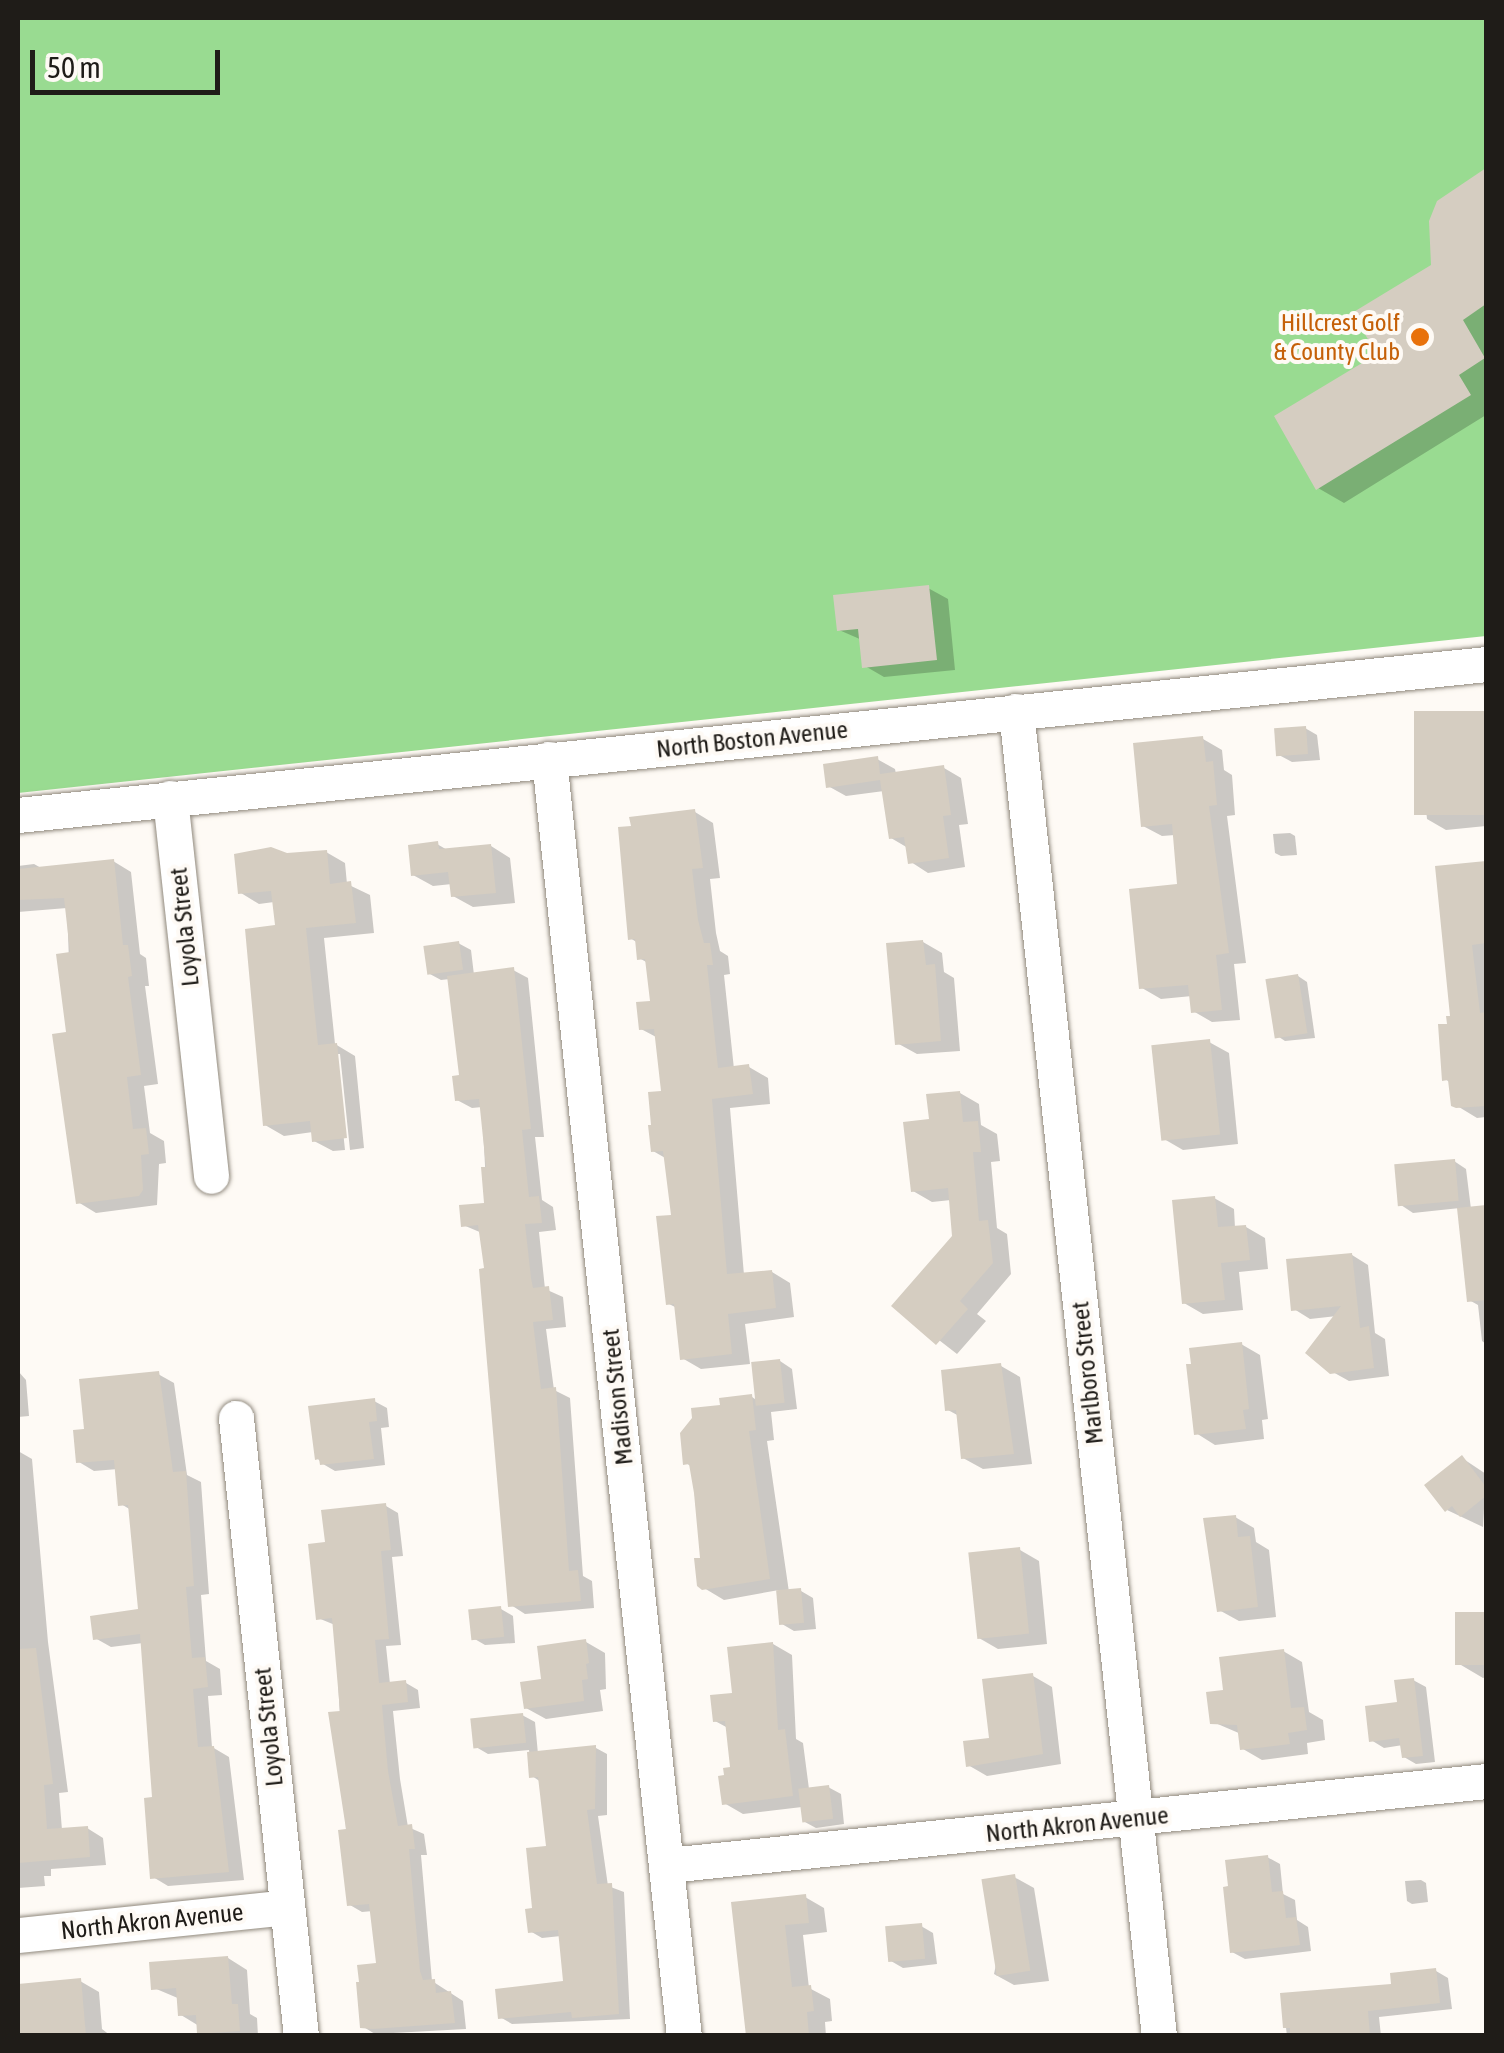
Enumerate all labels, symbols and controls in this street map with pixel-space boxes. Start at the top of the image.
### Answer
scale bar [35,30,225,92]
text: 50 m [47,50,101,84]
place label: Hillcrest Golf & County Club [1274,308,1400,367]
marker: Hillcrest Golf & County Club [1409,326,1431,348]
street label: North Boston Avenue [655,714,849,764]
street label: Loyola Street [163,866,205,988]
street label: Marlboro Street [1065,1300,1109,1446]
street label: Madison Street [595,1327,639,1467]
street label: Loyola Street [247,1666,289,1788]
street label: North Akron Avenue [984,1799,1170,1849]
street label: North Akron Avenue [59,1896,245,1946]

